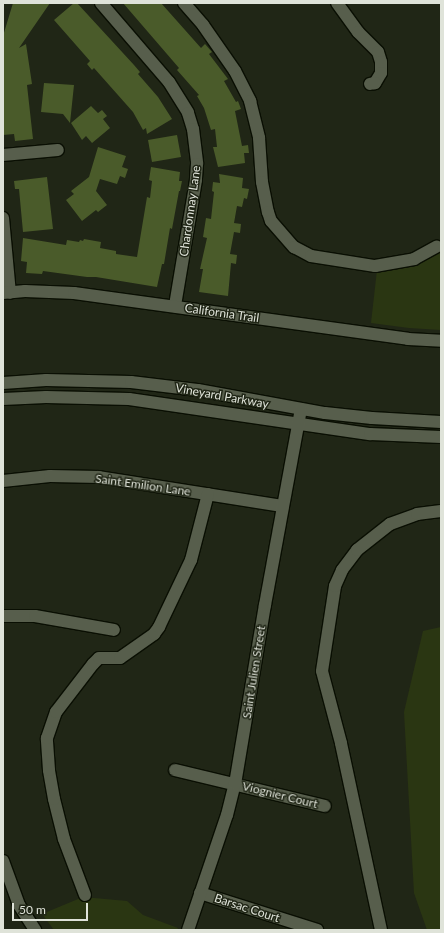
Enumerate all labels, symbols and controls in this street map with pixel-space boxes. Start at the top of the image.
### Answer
street label: Chardonnay Lane [176,164,204,258]
street label: California Trail [184,301,260,325]
street label: Vineyard Parkway [174,381,270,411]
street label: Saint Emilion Lane [94,471,192,499]
street label: Saint Julien Street [240,624,268,720]
street label: Viognier Court [241,779,319,811]
street label: Barsac Court [212,891,282,925]
scale bar [14,895,90,921]
text: 50 m [19,902,46,917]

